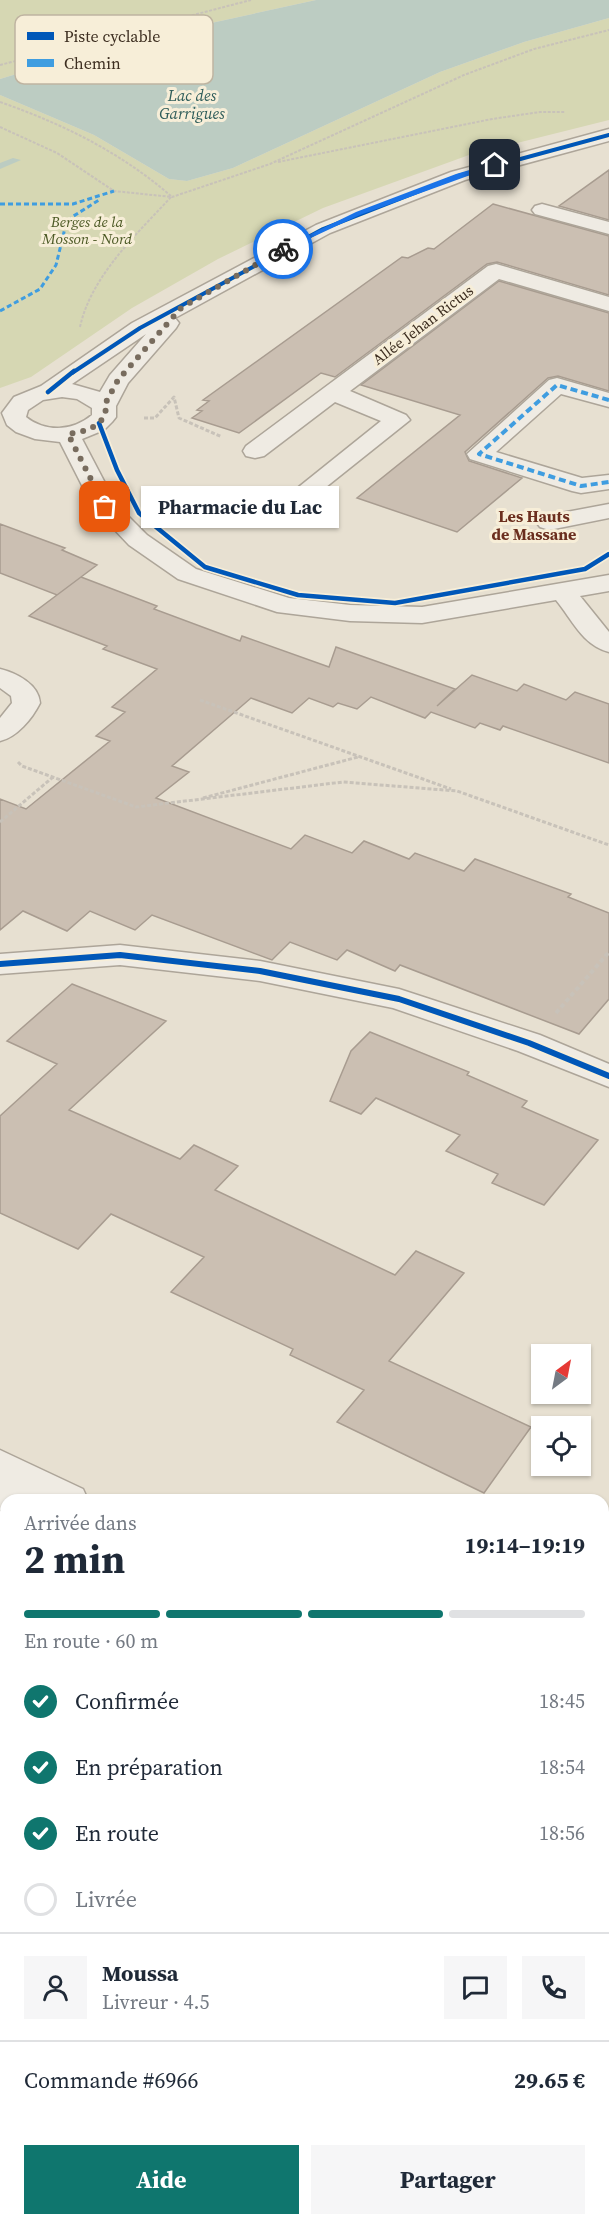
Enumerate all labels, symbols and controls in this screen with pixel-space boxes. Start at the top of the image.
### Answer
legend [15,15,213,84]
text: Piste cyclable [64,25,160,47]
text: Chemin [64,52,121,74]
water label: Lac des Garrigues [159,84,225,124]
pin [469,139,520,190]
icon: home [478,148,511,181]
park label: Berges de la Mosson - Nord [41,211,132,249]
courier [253,219,313,279]
icon: bike [267,233,300,266]
street label: Allée Jehan Rictus [368,280,477,370]
pin [79,481,130,532]
callout: Pharmacie du Lac [141,486,339,528]
icon: bag [88,490,121,523]
text: Pharmacie du Lac [158,493,322,521]
district label: Les Hauts de Massane [492,505,576,545]
north arrow [531,1344,591,1404]
map controls [531,1344,591,1476]
button: locate [531,1416,591,1476]
text: Arrivée dans [24,1509,137,1537]
text: 19:14–19:19 [465,1530,585,1560]
text: 2 min [24,1533,125,1586]
text: En route · 60 m [24,1627,158,1655]
icon: check [24,1685,57,1718]
text: Confirmée [75,1686,179,1716]
text: 18:45 [539,1687,585,1715]
icon: check [24,1751,57,1784]
text: En préparation [75,1752,223,1782]
text: 18:54 [539,1753,585,1781]
icon: check [24,1817,57,1850]
text: En route [75,1818,159,1848]
text: 18:56 [539,1819,585,1847]
text: Livrée [75,1884,137,1914]
button: person [24,1956,87,2019]
button: chat [444,1956,507,2019]
button: phone [522,1956,585,2019]
text: Moussa [102,1958,178,1988]
text: Livreur · 4.5 [102,1988,210,2016]
text: Commande #6966 [24,2065,198,2095]
text: 29.65 € [514,2065,585,2095]
button: Aide [24,2145,299,2214]
button: Partager [311,2145,585,2214]

